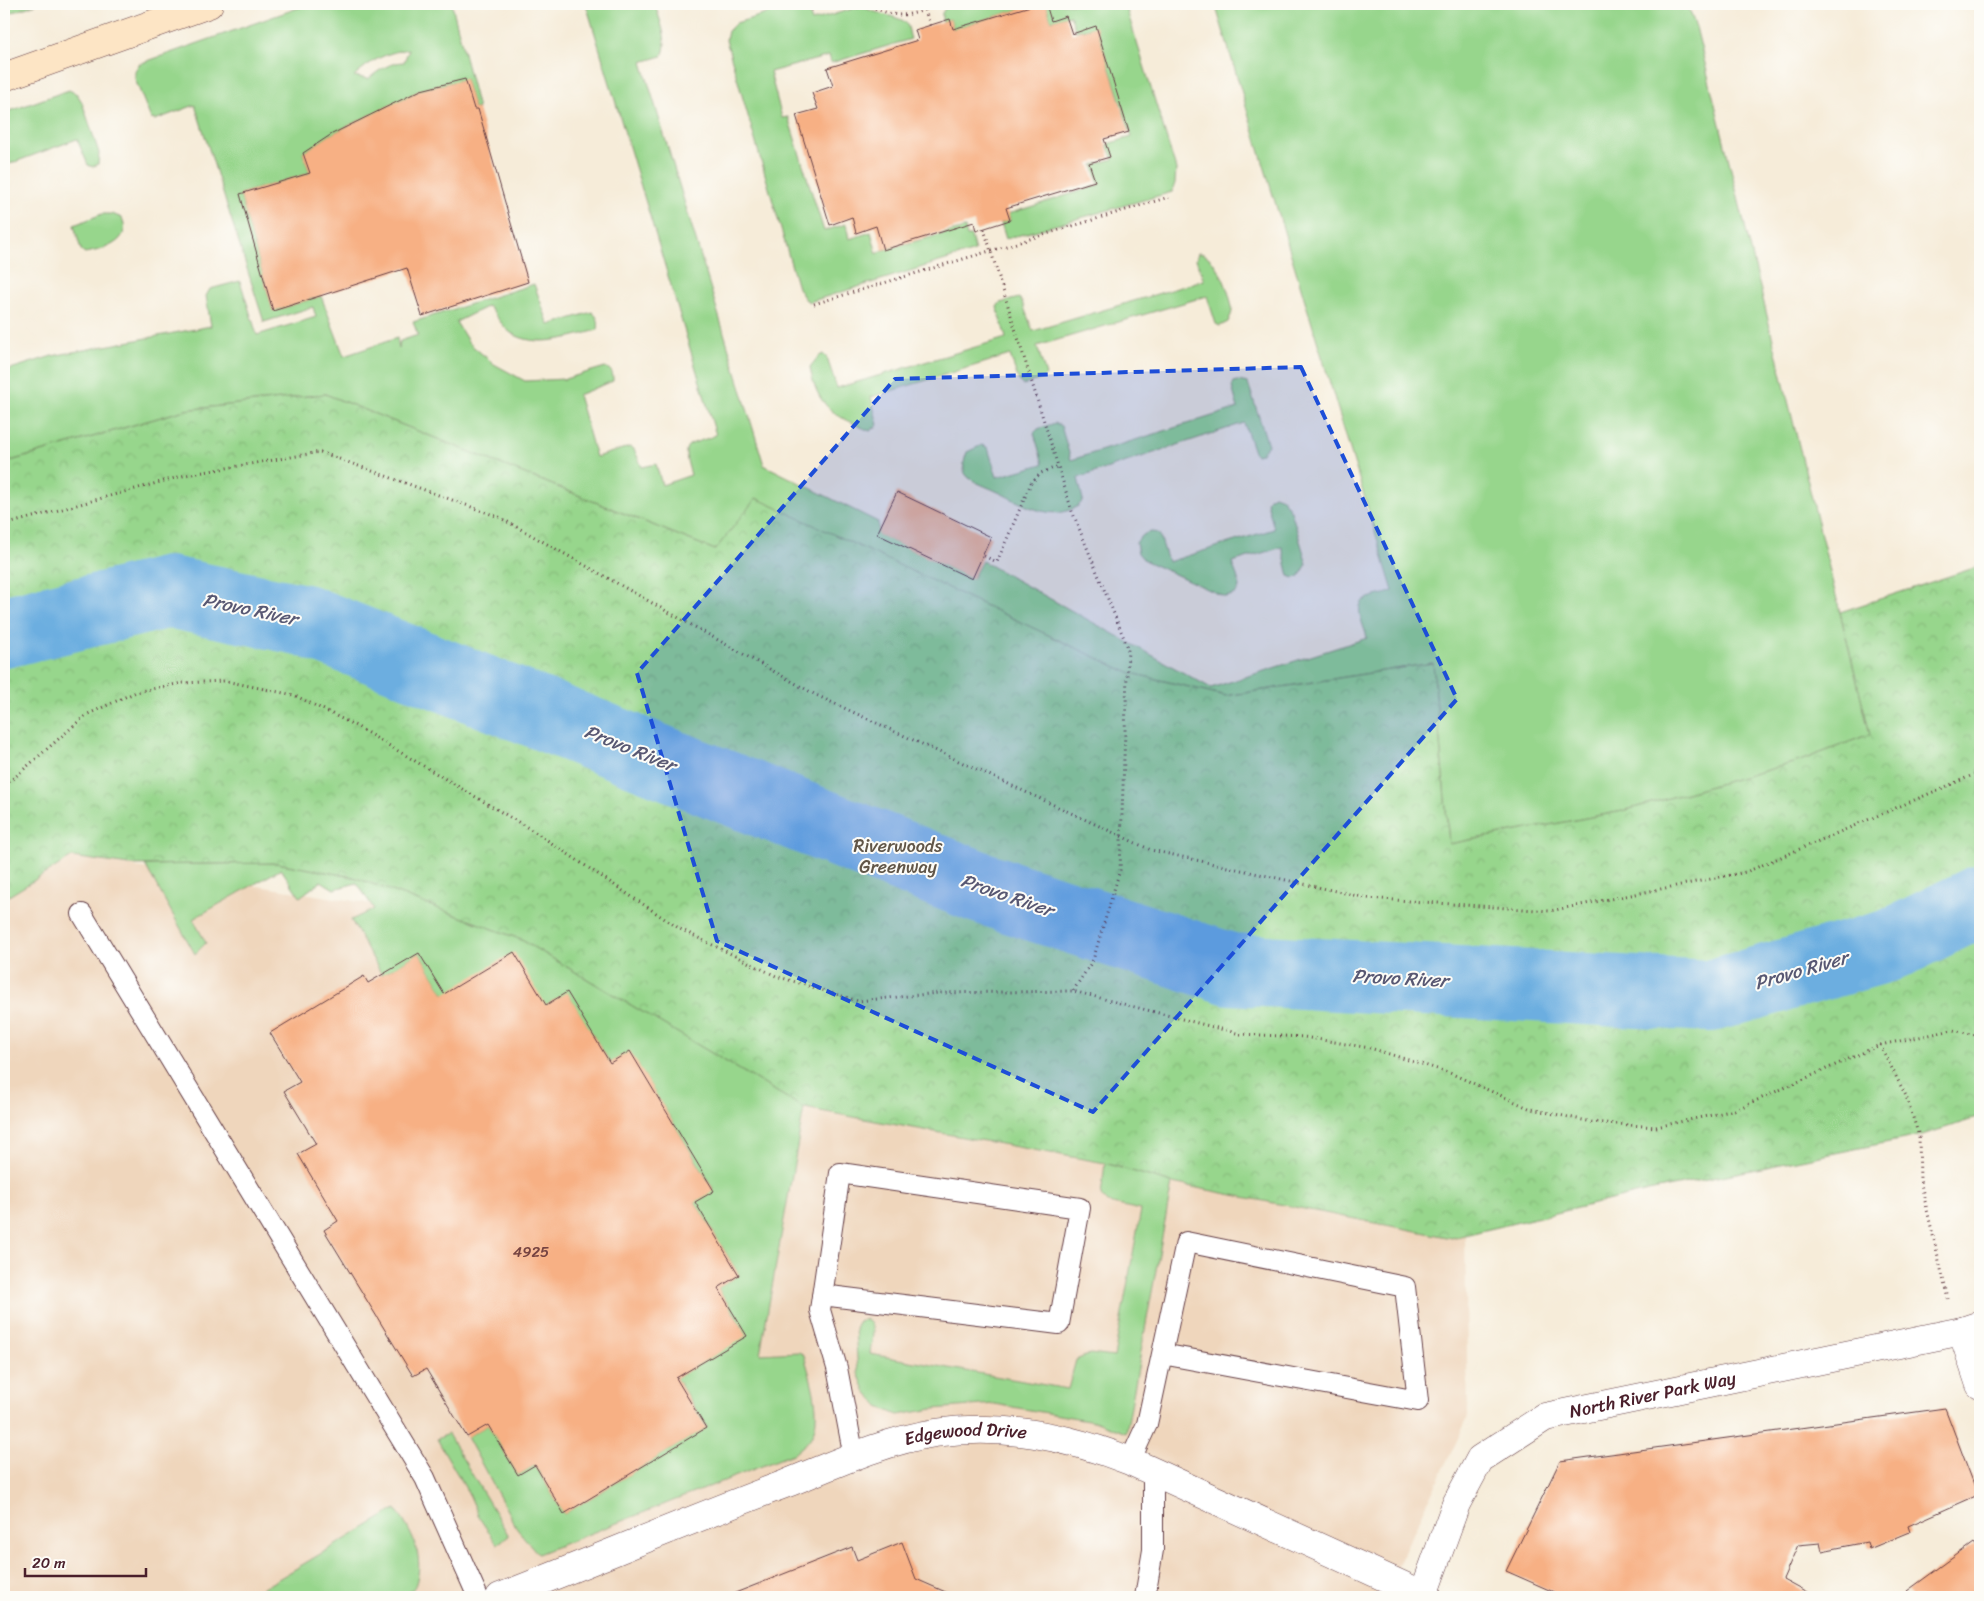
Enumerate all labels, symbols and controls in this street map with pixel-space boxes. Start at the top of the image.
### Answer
water label: Provo River [200,583,303,636]
water label: Provo River [580,715,683,782]
park label: Riverwoods Greenway [853,830,943,883]
water label: Provo River [956,864,1061,927]
water label: Provo River [1751,940,1855,999]
water label: Provo River [1351,959,1452,997]
house number: 4925 [513,1239,549,1265]
street label: North River Park Way [1566,1362,1739,1428]
street label: Edgewood Drive [901,1414,1029,1455]
scale bar [25,1546,146,1578]
text: 20 m [32,1550,66,1576]

